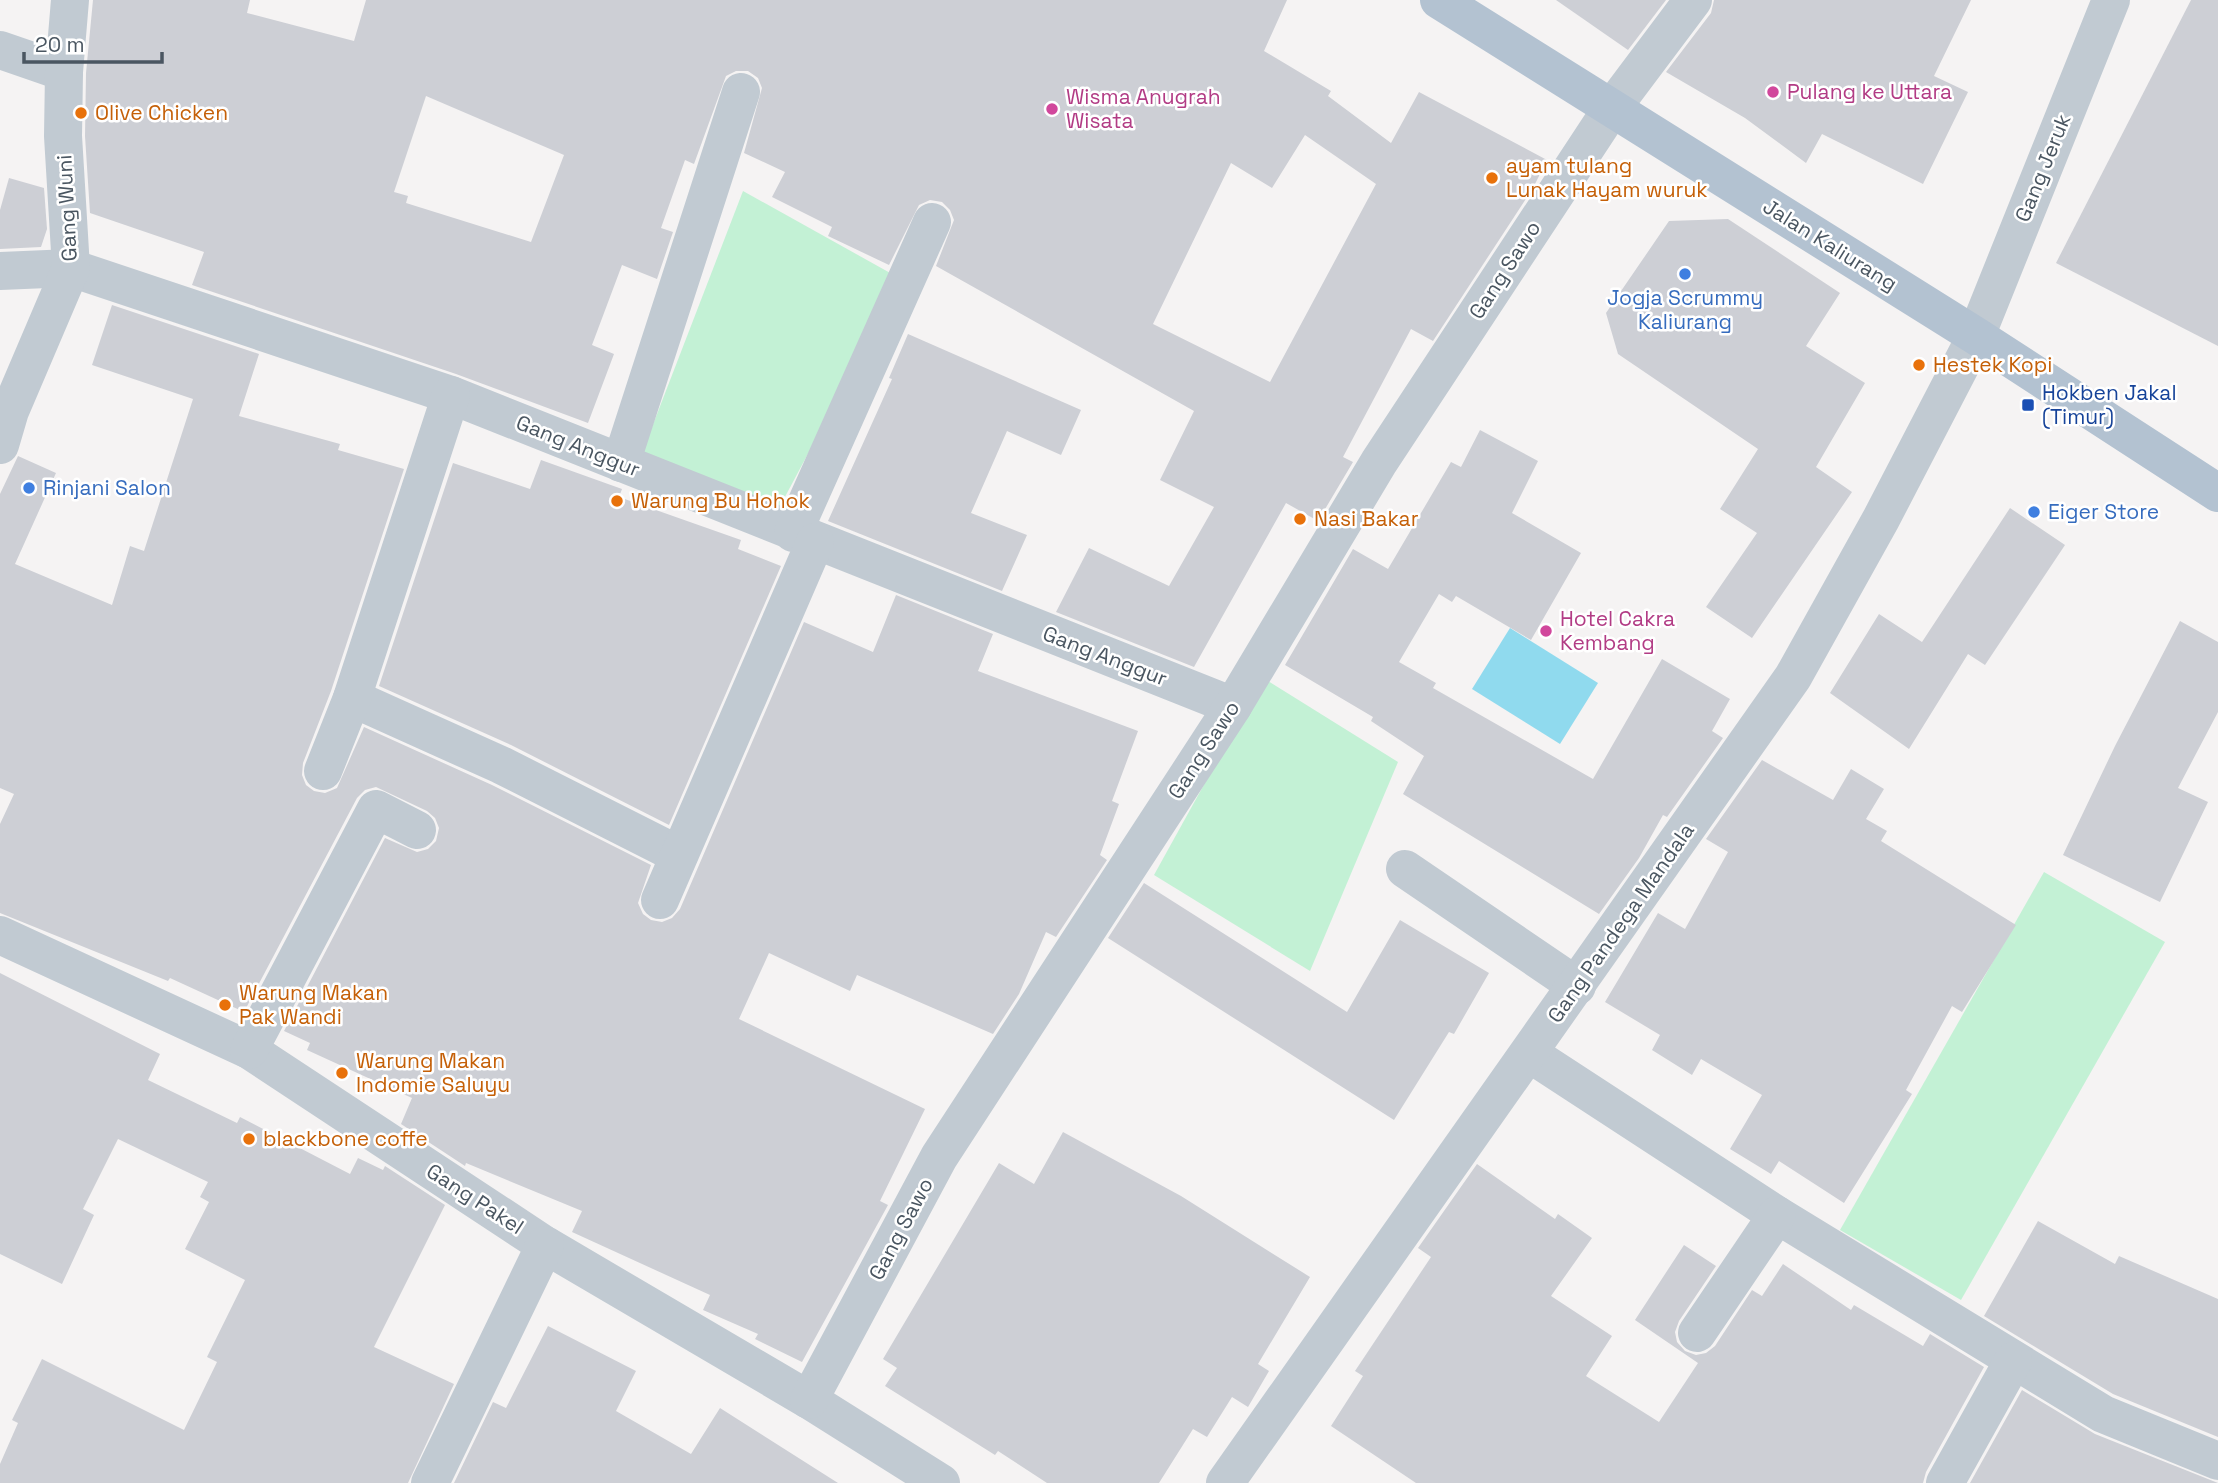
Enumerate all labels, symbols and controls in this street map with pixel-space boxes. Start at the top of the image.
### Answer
scale bar [24,21,163,65]
text: 20 m [35,31,85,58]
place label: Pulang ke Uttara [1787,78,1952,105]
place label: Wisma Anugrah Wisata [1066,83,1221,134]
marker: Pulang ke Uttara [1765,84,1781,100]
place label: Olive Chicken [95,99,228,126]
marker: Wisma Anugrah Wisata [1044,101,1060,117]
marker: Olive Chicken [73,105,89,121]
street label: Gang Jeruk [2009,110,2076,226]
place label: ayam tulang Lunak Hayam wuruk [1506,152,1708,203]
street label: Gang Wuni [50,154,83,262]
marker: ayam tulang Lunak Hayam wuruk [1484,170,1500,186]
street label: Jalan Kaliurang [1758,192,1903,297]
street label: Gang Sawo [1463,215,1546,324]
marker: Jogja Scrummy Kaliurang [1677,266,1693,282]
place label: Jogja Scrummy Kaliurang [1607,284,1763,335]
place label: Hestek Kopi [1933,351,2052,378]
marker: Hestek Kopi [1911,357,1927,373]
place label: Hokben Jakal (Timur) [2042,379,2177,430]
marker: Hokben Jakal (Timur) [2020,397,2036,413]
street label: Gang Anggur [512,408,644,483]
place label: Rinjani Salon [43,474,171,501]
marker: Rinjani Salon [21,480,37,496]
place label: Warung Bu Hohok [631,487,810,514]
marker: Warung Bu Hohok [609,493,625,509]
place label: Eiger Store [2048,498,2159,525]
marker: Eiger Store [2026,504,2042,520]
place label: Nasi Bakar [1314,505,1419,532]
marker: Nasi Bakar [1292,511,1308,527]
place label: Hotel Cakra Kembang [1560,605,1675,656]
street label: Gang Anggur [1039,619,1171,692]
marker: Hotel Cakra Kembang [1538,623,1554,639]
street label: Gang Sawo [1162,695,1245,804]
street label: Gang Pandega Mandala [1541,818,1700,1028]
place label: Warung Makan Pak Wandi [239,979,388,1030]
marker: Warung Makan Pak Wandi [217,997,233,1013]
place label: Warung Makan Indomie Saluyu [356,1047,510,1098]
marker: Warung Makan Indomie Saluyu [334,1065,350,1081]
place label: blackbone coffe [263,1125,428,1152]
marker: blackbone coffe [241,1131,257,1147]
street label: Gang Pakel [422,1157,529,1240]
street label: Gang Sawo [862,1173,939,1285]

